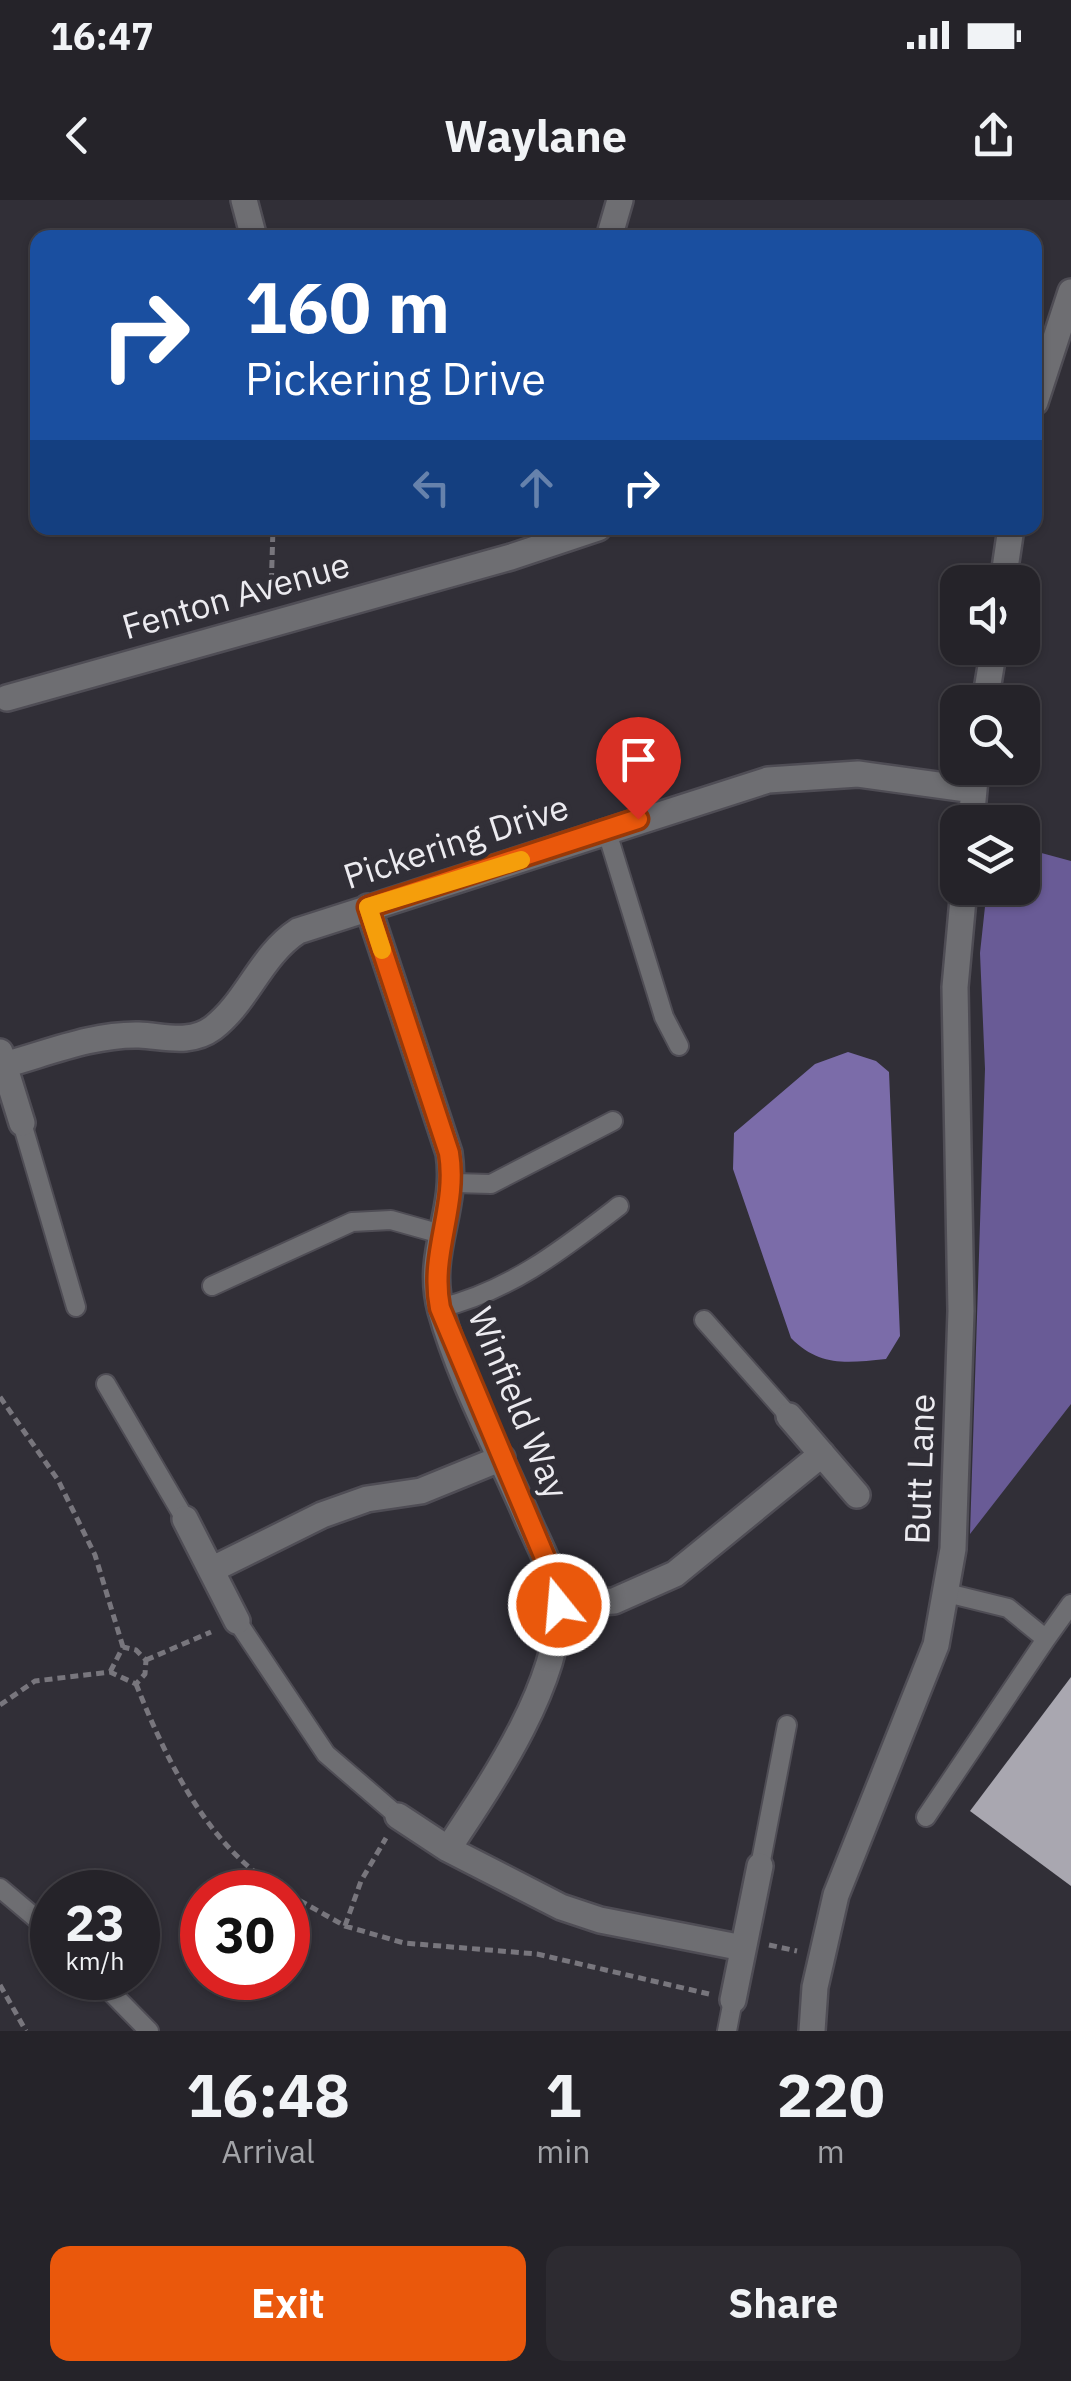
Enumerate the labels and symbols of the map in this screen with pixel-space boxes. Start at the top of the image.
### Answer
street label: Fenton Avenue [117,541,355,649]
pin [596,717,681,820]
street label: Pickering Drive [337,783,574,899]
street label: Winfield Way [458,1300,580,1505]
street label: Butt Lane [893,1393,945,1545]
position arrow [507,1553,611,1657]
speed limit sign: 30 [180,1870,310,2000]

